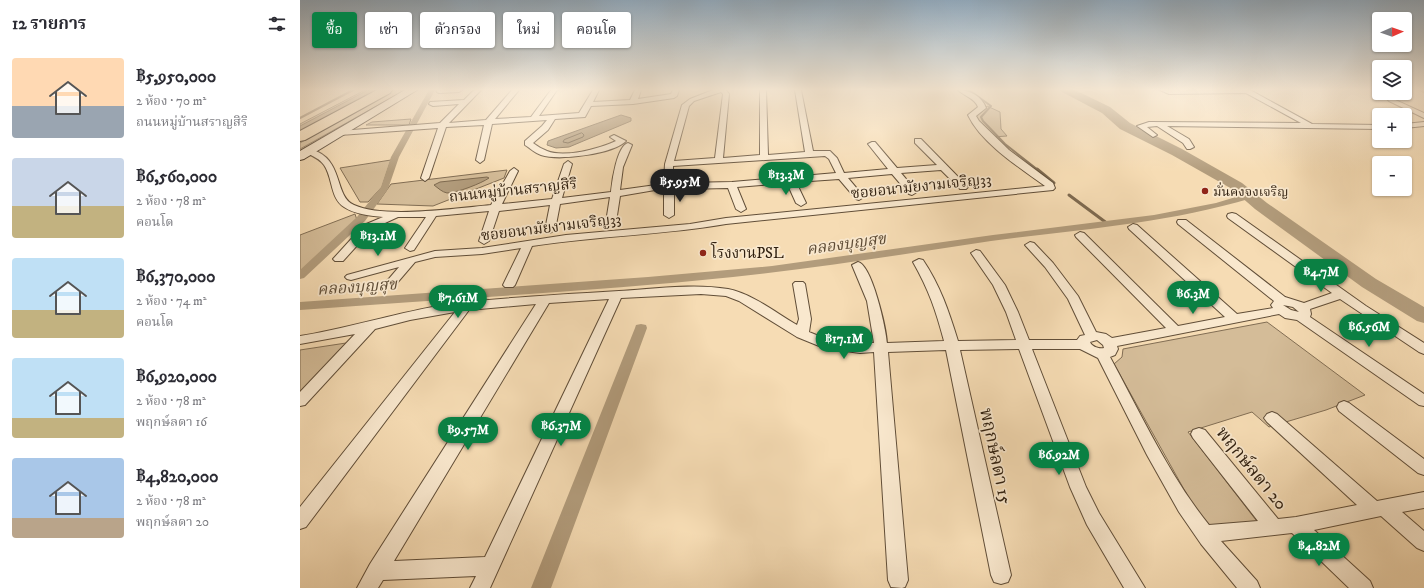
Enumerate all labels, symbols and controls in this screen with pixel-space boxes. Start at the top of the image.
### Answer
chip: ซื้อ [312,12,357,48]
chip: เช่า [365,12,412,48]
chip: ตัวกรอง [420,12,495,48]
chip: ใหม่ [503,12,554,48]
chip: คอนโด [562,12,631,48]
north arrow [1372,12,1412,52]
map controls [1372,12,1412,196]
text: 12 รายการ [12,13,86,35]
icon: filters [266,13,288,35]
button: layers [1372,60,1412,100]
text: ฿5,950,000 [136,66,216,88]
icon: home [44,74,92,122]
text: 2 ห้อง · 70 m² [136,93,206,109]
button: + [1372,108,1412,148]
text: ถนนหมู่บ้านสราญสิริ [136,114,248,130]
button: − [1372,156,1412,196]
pin: ฿13.3M [753,162,819,196]
text: ฿6,560,000 [136,166,217,188]
text: ฿13.3M [768,167,804,183]
pin: ฿5.95M [647,169,713,203]
street label: ซอยอนามัยงามเจริญ33 [850,170,992,203]
icon: home [44,174,92,222]
street label: ถนนหมู่บ้านสราญสิริ [448,174,578,207]
text: ฿5.95M [659,174,701,190]
place label: มั่นคงจงเจริญ [1213,182,1288,200]
marker: มั่นคงจงเจริญ [1200,186,1210,196]
text: 2 ห้อง · 78 m² [136,193,206,209]
street label: ซอยอนามัยงามเจริญ33 [480,209,622,246]
text: คอนโด [136,214,174,230]
pin: ฿13.1M [345,223,411,257]
text: ฿13.1M [360,228,396,244]
water label: คลองบุญสุข [805,228,888,259]
place label: โรงงานPSL [710,242,784,263]
marker: โรงงานPSL [698,248,708,258]
pin: ฿4.7M [1293,259,1349,293]
text: ฿4.7M [1303,264,1339,280]
text: ฿6,370,000 [136,266,215,288]
icon: home [44,274,92,322]
water label: คลองบุญสุข [317,274,399,300]
pin: ฿6.3M [1165,281,1221,315]
pin: ฿7.61M [425,285,491,319]
text: ฿6.3M [1176,286,1210,302]
text: ฿7.61M [438,290,478,306]
text: 2 ห้อง · 74 m² [136,293,207,309]
text: คอนโด [136,314,174,330]
pin: ฿6.56M [1336,314,1402,348]
text: ฿6.56M [1348,319,1390,335]
pin: ฿17.1M [811,326,877,360]
text: ฿17.1M [825,331,863,347]
text: ฿6,920,000 [136,366,217,388]
icon: home [44,374,92,422]
text: 2 ห้อง · 78 m² [136,393,206,409]
street label: พฤกษ์ลดา 15 [974,406,1017,506]
pin: ฿6.37M [528,413,594,447]
text: พฤกษ์ลดา 16 [136,414,207,430]
pin: ฿9.57M [435,417,501,451]
text: ฿6.37M [541,418,581,434]
text: ฿9.57M [447,422,489,438]
street label: พฤกษ์ลดา 20 [1211,422,1292,515]
pin: ฿6.92M [1026,442,1092,476]
text: ฿6.92M [1038,447,1080,463]
text: ฿4,820,000 [136,466,218,488]
icon: home [44,474,92,522]
text: 2 ห้อง · 78 m² [136,493,206,509]
text: พฤกษ์ลดา 20 [136,514,209,530]
pin: ฿4.82M [1286,533,1352,567]
text: ฿4.82M [1298,538,1340,554]

